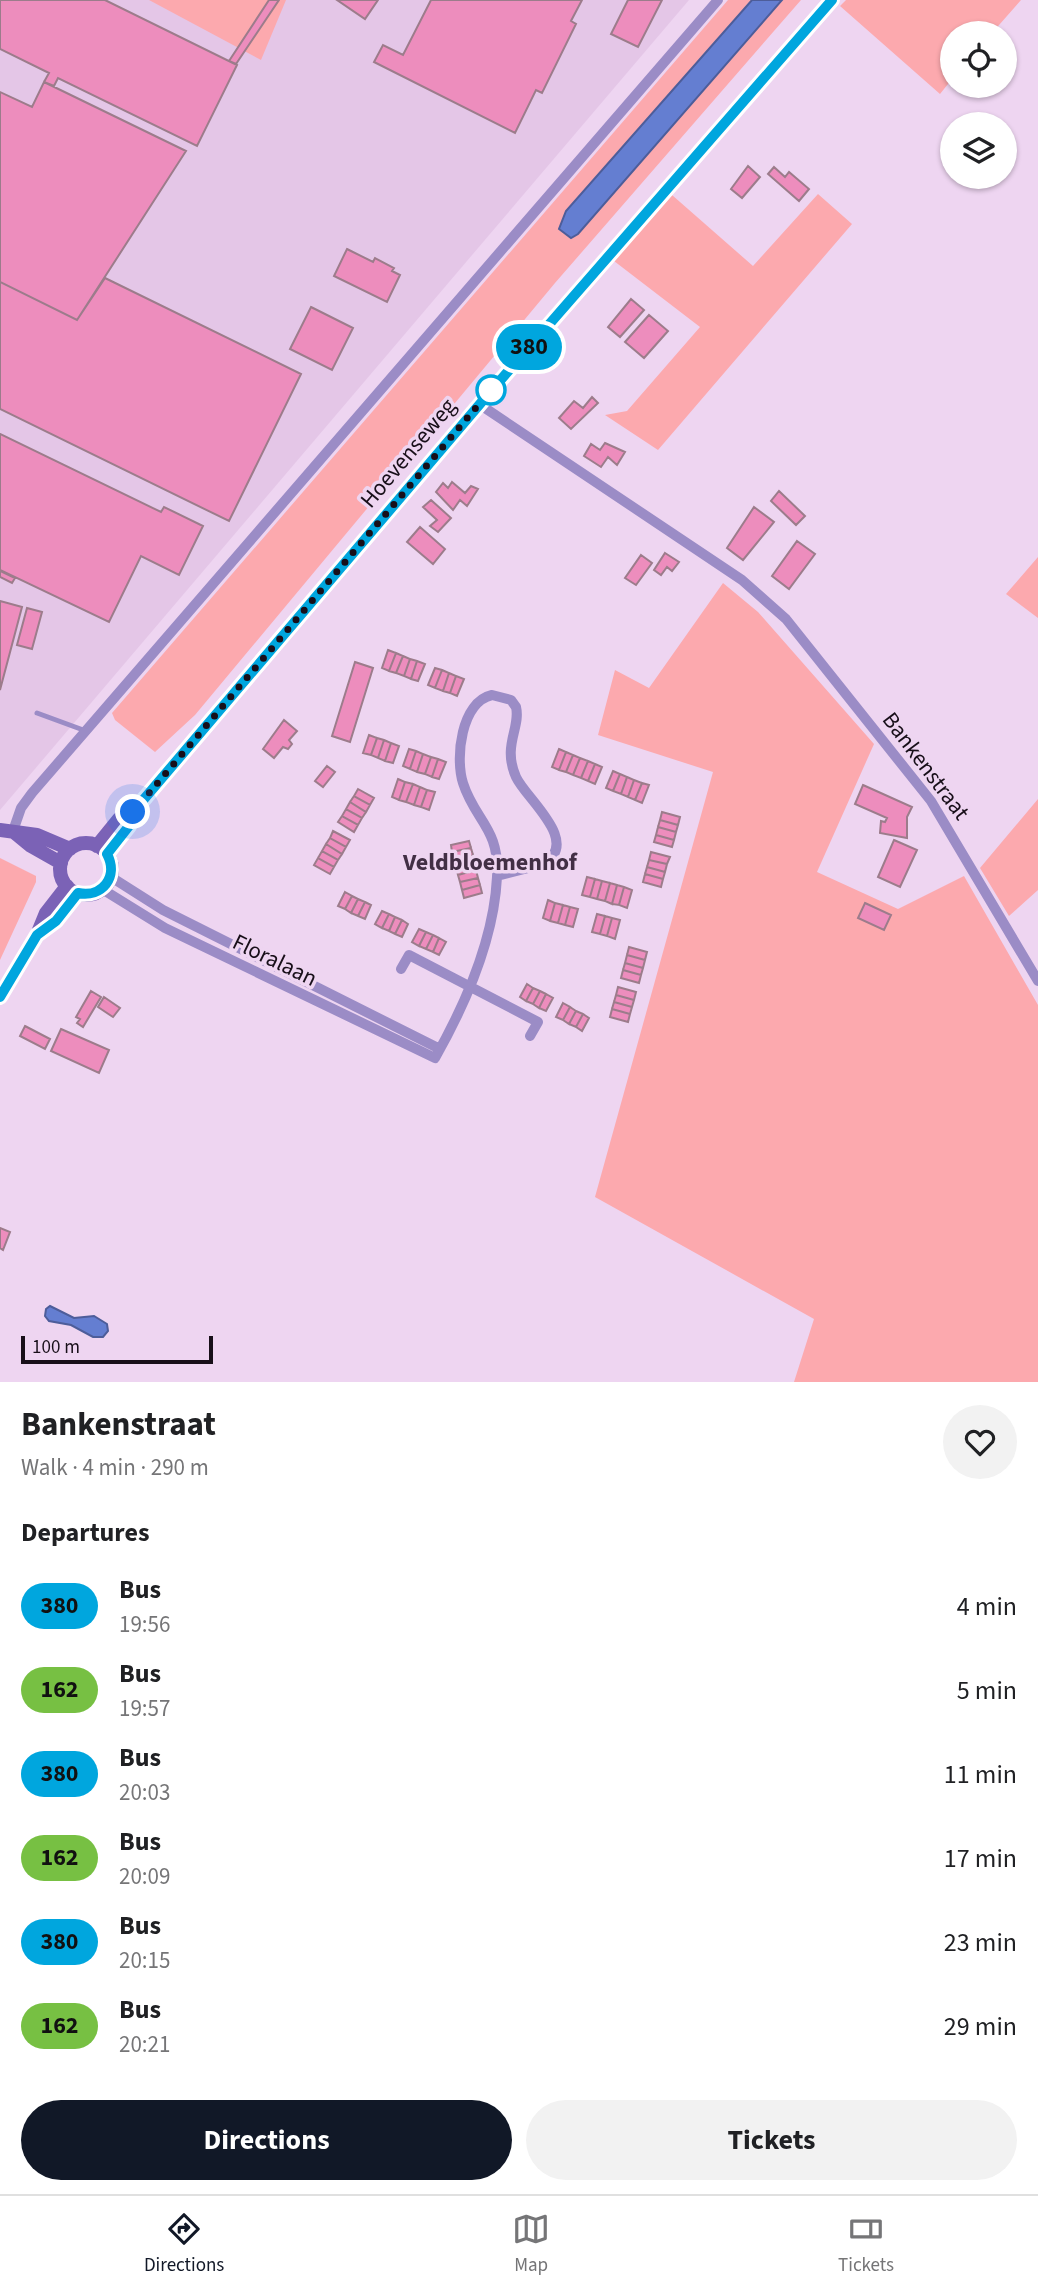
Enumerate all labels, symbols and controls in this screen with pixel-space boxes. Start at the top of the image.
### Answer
map controls [940,21,1017,189]
button: locate [940,21,1017,98]
button: layers [940,112,1017,189]
line badge: 380 [489,324,569,370]
text: 380 [510,329,548,364]
unlabelled marker [476,375,506,405]
street label: Hoevenseweg [352,391,464,515]
street label: Bankenstraat [874,705,978,827]
your location [115,794,150,829]
district label: Veldbloemenhof [402,845,578,880]
street label: Floralaan [227,925,323,995]
scale bar [21,1333,214,1365]
text: 100 m [32,1334,80,1361]
text: Bankenstraat [21,1401,216,1448]
button: heart [943,1405,1017,1479]
text: Walk · 4 min · 290 m [21,1451,209,1484]
text: Departures [21,1514,149,1551]
text: Bus [119,1571,161,1608]
text: 380 [40,1588,79,1623]
text: 4 min [957,1588,1017,1625]
text: 19:56 [119,1608,170,1641]
text: Bus [119,1655,161,1692]
text: 162 [40,1672,79,1707]
text: 5 min [957,1672,1017,1709]
text: 19:57 [119,1692,170,1725]
text: Bus [119,1739,161,1776]
text: 380 [40,1756,79,1791]
text: 11 min [944,1756,1017,1793]
text: 20:03 [119,1776,170,1809]
text: Bus [119,1823,161,1860]
text: 162 [40,1840,79,1875]
text: 17 min [944,1840,1017,1877]
text: 20:09 [119,1860,170,1893]
text: Bus [119,1907,161,1944]
text: 380 [40,1924,79,1959]
text: 23 min [944,1924,1017,1961]
text: 20:15 [119,1944,170,1977]
text: Bus [119,1991,161,2028]
text: 162 [40,2008,79,2043]
text: 29 min [944,2008,1017,2045]
text: 20:21 [119,2028,170,2061]
button: Directions [21,2100,512,2180]
button: Tickets [526,2100,1017,2180]
tab: Directions [144,2210,224,2279]
tab: Map [512,2210,550,2279]
tab: Tickets [838,2210,894,2279]

